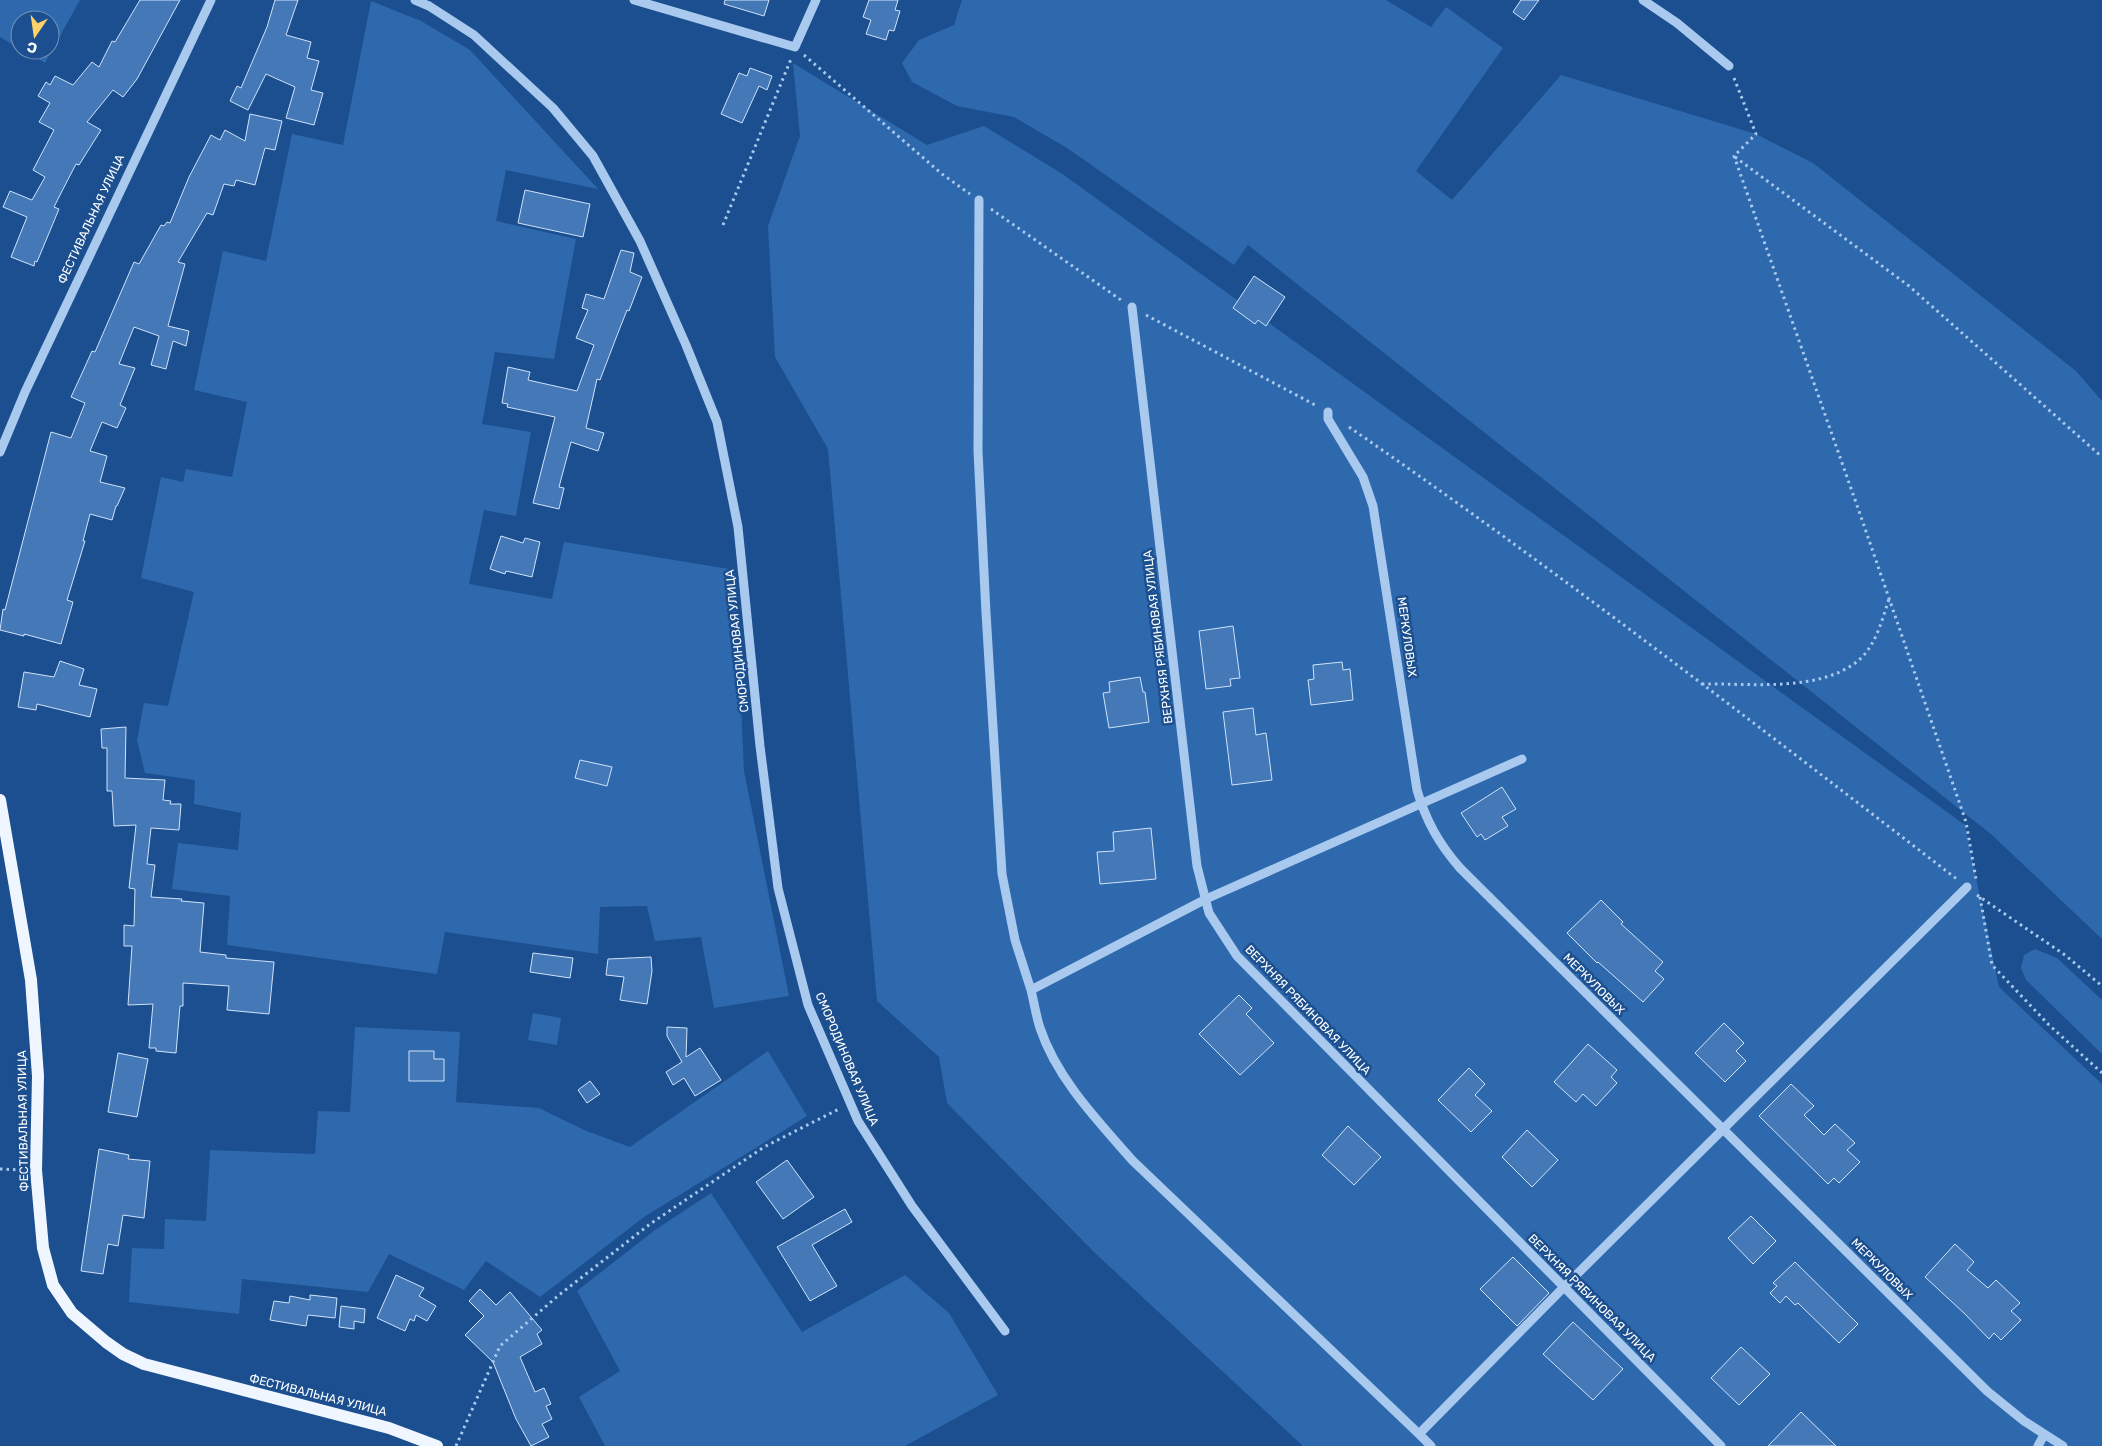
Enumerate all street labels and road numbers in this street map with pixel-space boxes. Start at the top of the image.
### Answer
street label: ФЕСТИВАЛЬНАЯ УЛИЦА [55,152,127,286]
street label: ВЕРХНЯЯ РЯБИНОВАЯ УЛИЦА [1140,549,1176,725]
street label: СМОРОДИНОВАЯ УЛИЦА [723,569,751,713]
street label: МЕРКУЛОВЫХ [1394,596,1420,678]
street label: ВЕРХНЯЯ РЯБИНОВАЯ УЛИЦА [1242,942,1374,1078]
street label: МЕРКУЛОВЫХ [1560,950,1628,1018]
street label: СМОРОДИНОВАЯ УЛИЦА [813,990,881,1128]
street label: ФЕСТИВАЛЬНАЯ УЛИЦА [15,1050,31,1192]
street label: ВЕРХНЯЯ РЯБИНОВАЯ УЛИЦА [1525,1231,1659,1365]
street label: МЕРКУЛОВЫХ [1848,1235,1916,1303]
street label: ФЕСТИВАЛЬНАЯ УЛИЦА [248,1371,388,1419]

